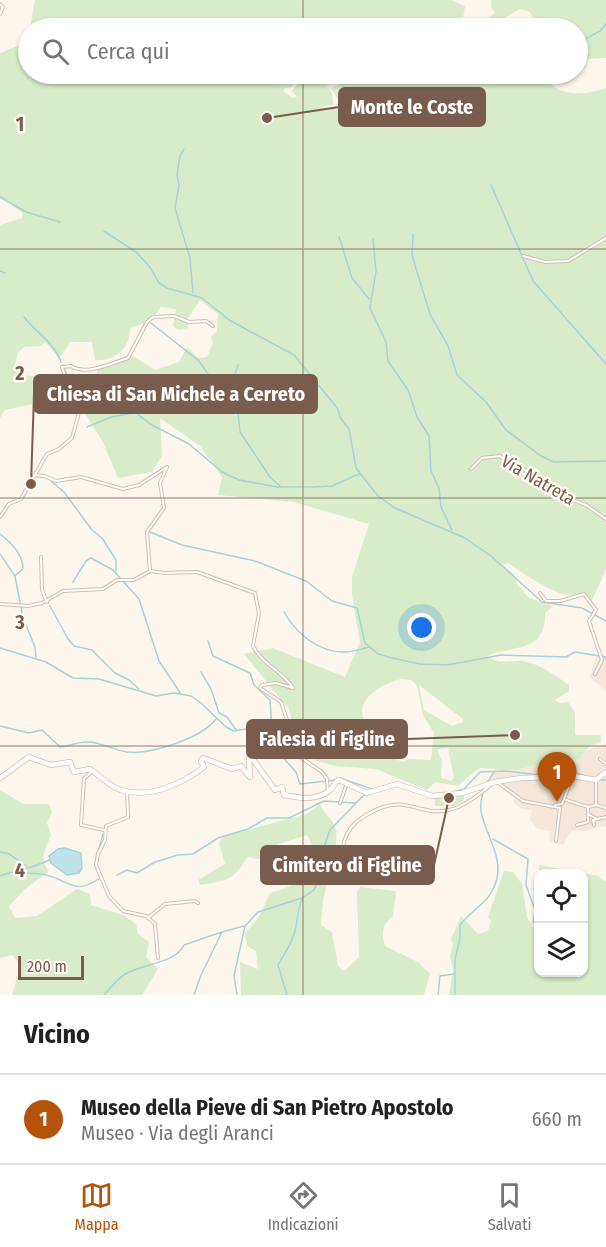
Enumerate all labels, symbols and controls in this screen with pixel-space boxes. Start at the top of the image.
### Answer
search box [18,18,588,84]
icon: search [39,35,72,68]
text: Cerca qui [87,38,170,65]
callout: Monte le Coste [339,88,485,126]
text: Monte le Coste [351,95,473,119]
text: 1 [16,112,24,136]
text: 2 [14,361,25,385]
callout: Chiesa di San Michele a Cerreto [34,375,317,413]
text: Chiesa di San Michele a Cerreto [47,382,306,406]
street label: Via Natreta [497,450,579,510]
text: 3 [14,610,25,634]
your location [407,613,436,642]
callout: Falesia di Figline [247,720,407,758]
text: Falesia di Figline [259,727,395,751]
pin: 1 [538,752,576,802]
callout: Cimitero di Figline [261,846,434,884]
text: Cimitero di Figline [272,853,422,877]
text: 4 [15,858,25,882]
map controls [534,869,588,977]
button: locate [534,869,588,923]
button: layers [534,923,588,977]
scale bar [18,953,84,980]
text: 200 m [27,957,67,976]
text: Vicino [24,1019,90,1050]
text: Museo della Pieve di San Pietro Apostolo [81,1094,454,1121]
text: 1 [39,1107,48,1131]
text: 660 m [532,1107,582,1131]
text: Museo · Via degli Aranci [81,1121,274,1145]
tab: Mappa [75,1179,119,1234]
tab: Indicazioni [268,1179,339,1234]
tab: Salvati [488,1179,531,1234]

